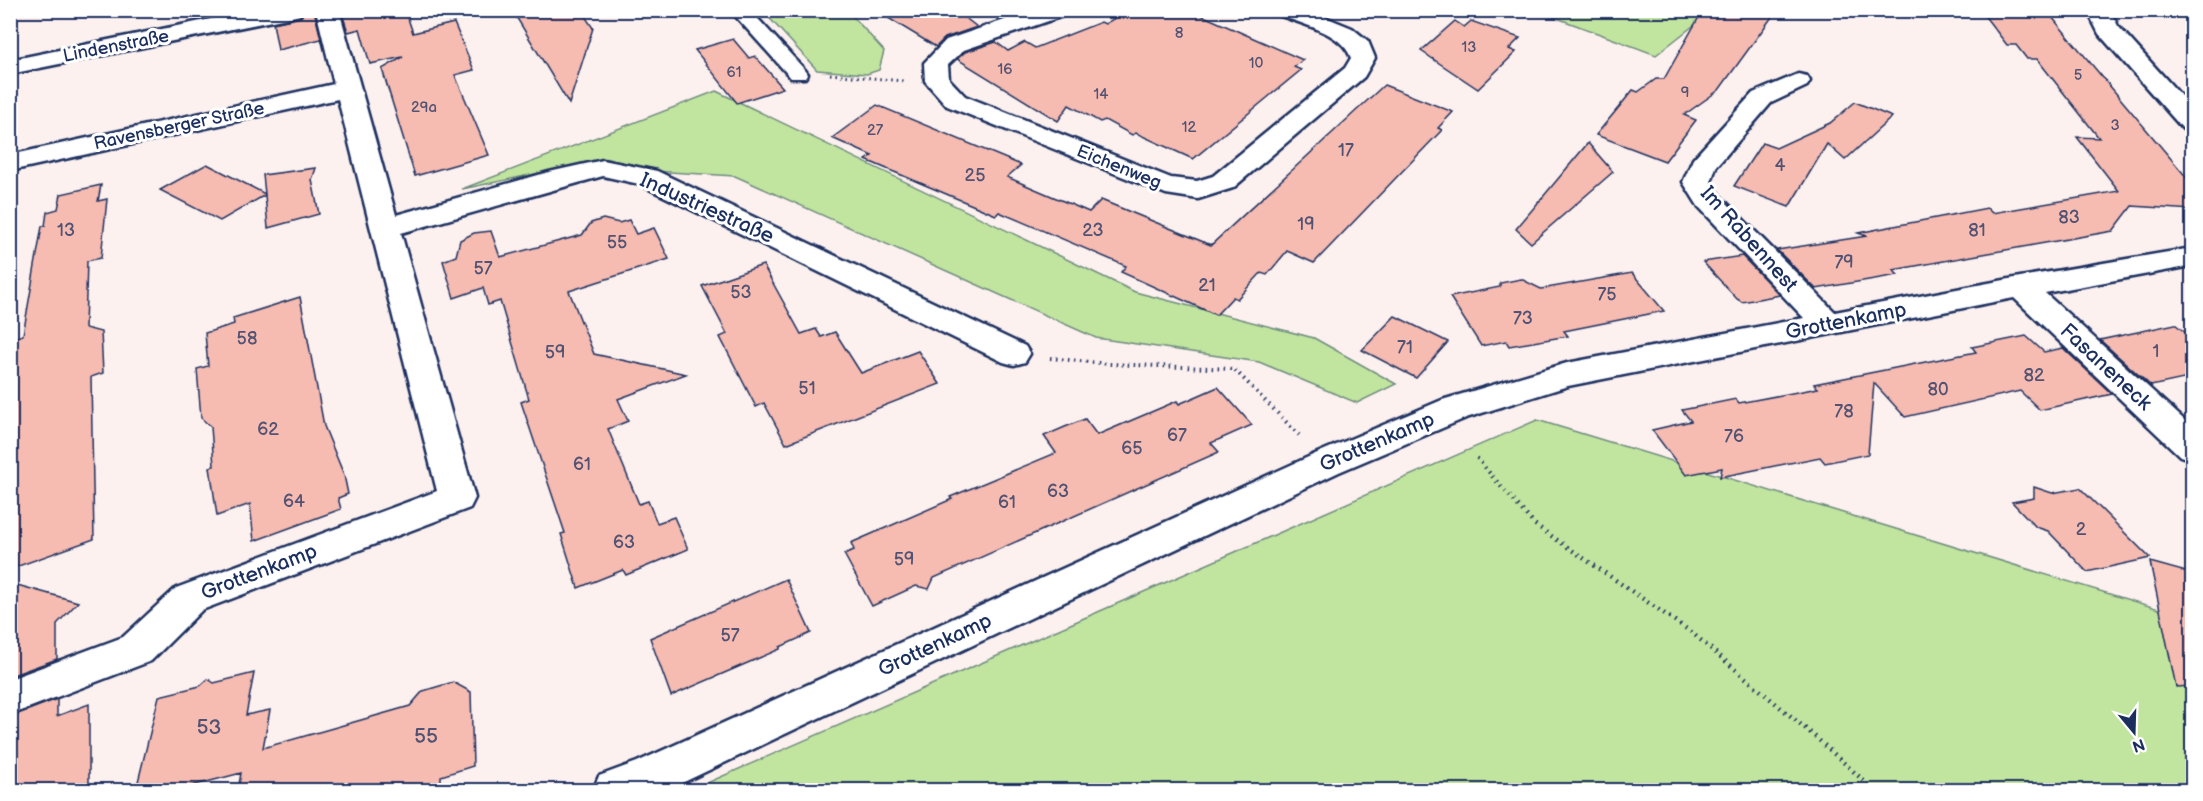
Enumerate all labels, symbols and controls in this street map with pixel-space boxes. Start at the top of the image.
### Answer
house number: 8 [1175,24,1184,43]
street label: Lindenstraße [61,25,171,67]
house number: 13 [1461,38,1477,57]
house number: 10 [1249,54,1263,73]
house number: 16 [998,60,1012,79]
house number: 61 [727,63,741,82]
house number: 5 [2074,66,2082,85]
house number: 9 [1681,83,1689,102]
house number: 14 [1094,85,1108,104]
street label: Ravensberger Straße [92,98,266,154]
house number: 29a [411,98,437,117]
house number: 3 [2110,116,2120,135]
house number: 12 [1182,118,1196,137]
house number: 27 [867,121,884,140]
house number: 17 [1338,140,1354,161]
street label: Eichenweg [1074,141,1164,193]
house number: 4 [1775,155,1786,176]
house number: 25 [965,165,985,186]
street label: Industriestraße [636,167,778,249]
street label: Im Rabennest [1695,181,1803,297]
house number: 83 [2058,207,2080,228]
house number: 19 [1297,214,1315,235]
house number: 13 [57,220,75,241]
house number: 23 [1082,220,1104,241]
house number: 81 [1968,220,1986,241]
house number: 55 [607,232,627,253]
house number: 79 [1834,252,1854,273]
house number: 57 [473,258,493,279]
house number: 21 [1198,275,1216,296]
house number: 53 [730,282,752,303]
house number: 75 [1597,284,1617,305]
street label: Grottenkamp [1783,297,1909,345]
house number: 73 [1513,308,1533,329]
street label: Fasaneneck [2055,318,2158,416]
house number: 58 [237,328,257,349]
house number: 71 [1397,337,1413,358]
house number: 1 [2153,341,2159,362]
house number: 59 [545,342,565,363]
house number: 82 [2023,365,2045,386]
house number: 51 [798,378,816,399]
house number: 80 [1927,379,1949,400]
house number: 78 [1834,401,1854,422]
street label: Grottenkamp [1316,407,1438,477]
house number: 62 [257,419,279,440]
house number: 67 [1167,425,1187,446]
house number: 76 [1724,426,1744,447]
house number: 65 [1121,438,1143,459]
house number: 61 [573,454,591,475]
house number: 63 [1047,481,1069,502]
house number: 64 [283,491,305,512]
house number: 61 [998,492,1016,513]
house number: 2 [2076,519,2087,540]
house number: 63 [613,532,635,553]
street label: Grottenkamp [197,538,321,606]
house number: 59 [894,549,914,570]
street label: Grottenkamp [874,608,996,682]
house number: 57 [720,625,740,646]
north arrow [2104,702,2164,762]
house number: 53 [197,715,221,740]
house number: 55 [414,724,438,749]
text: N [2130,734,2147,756]

